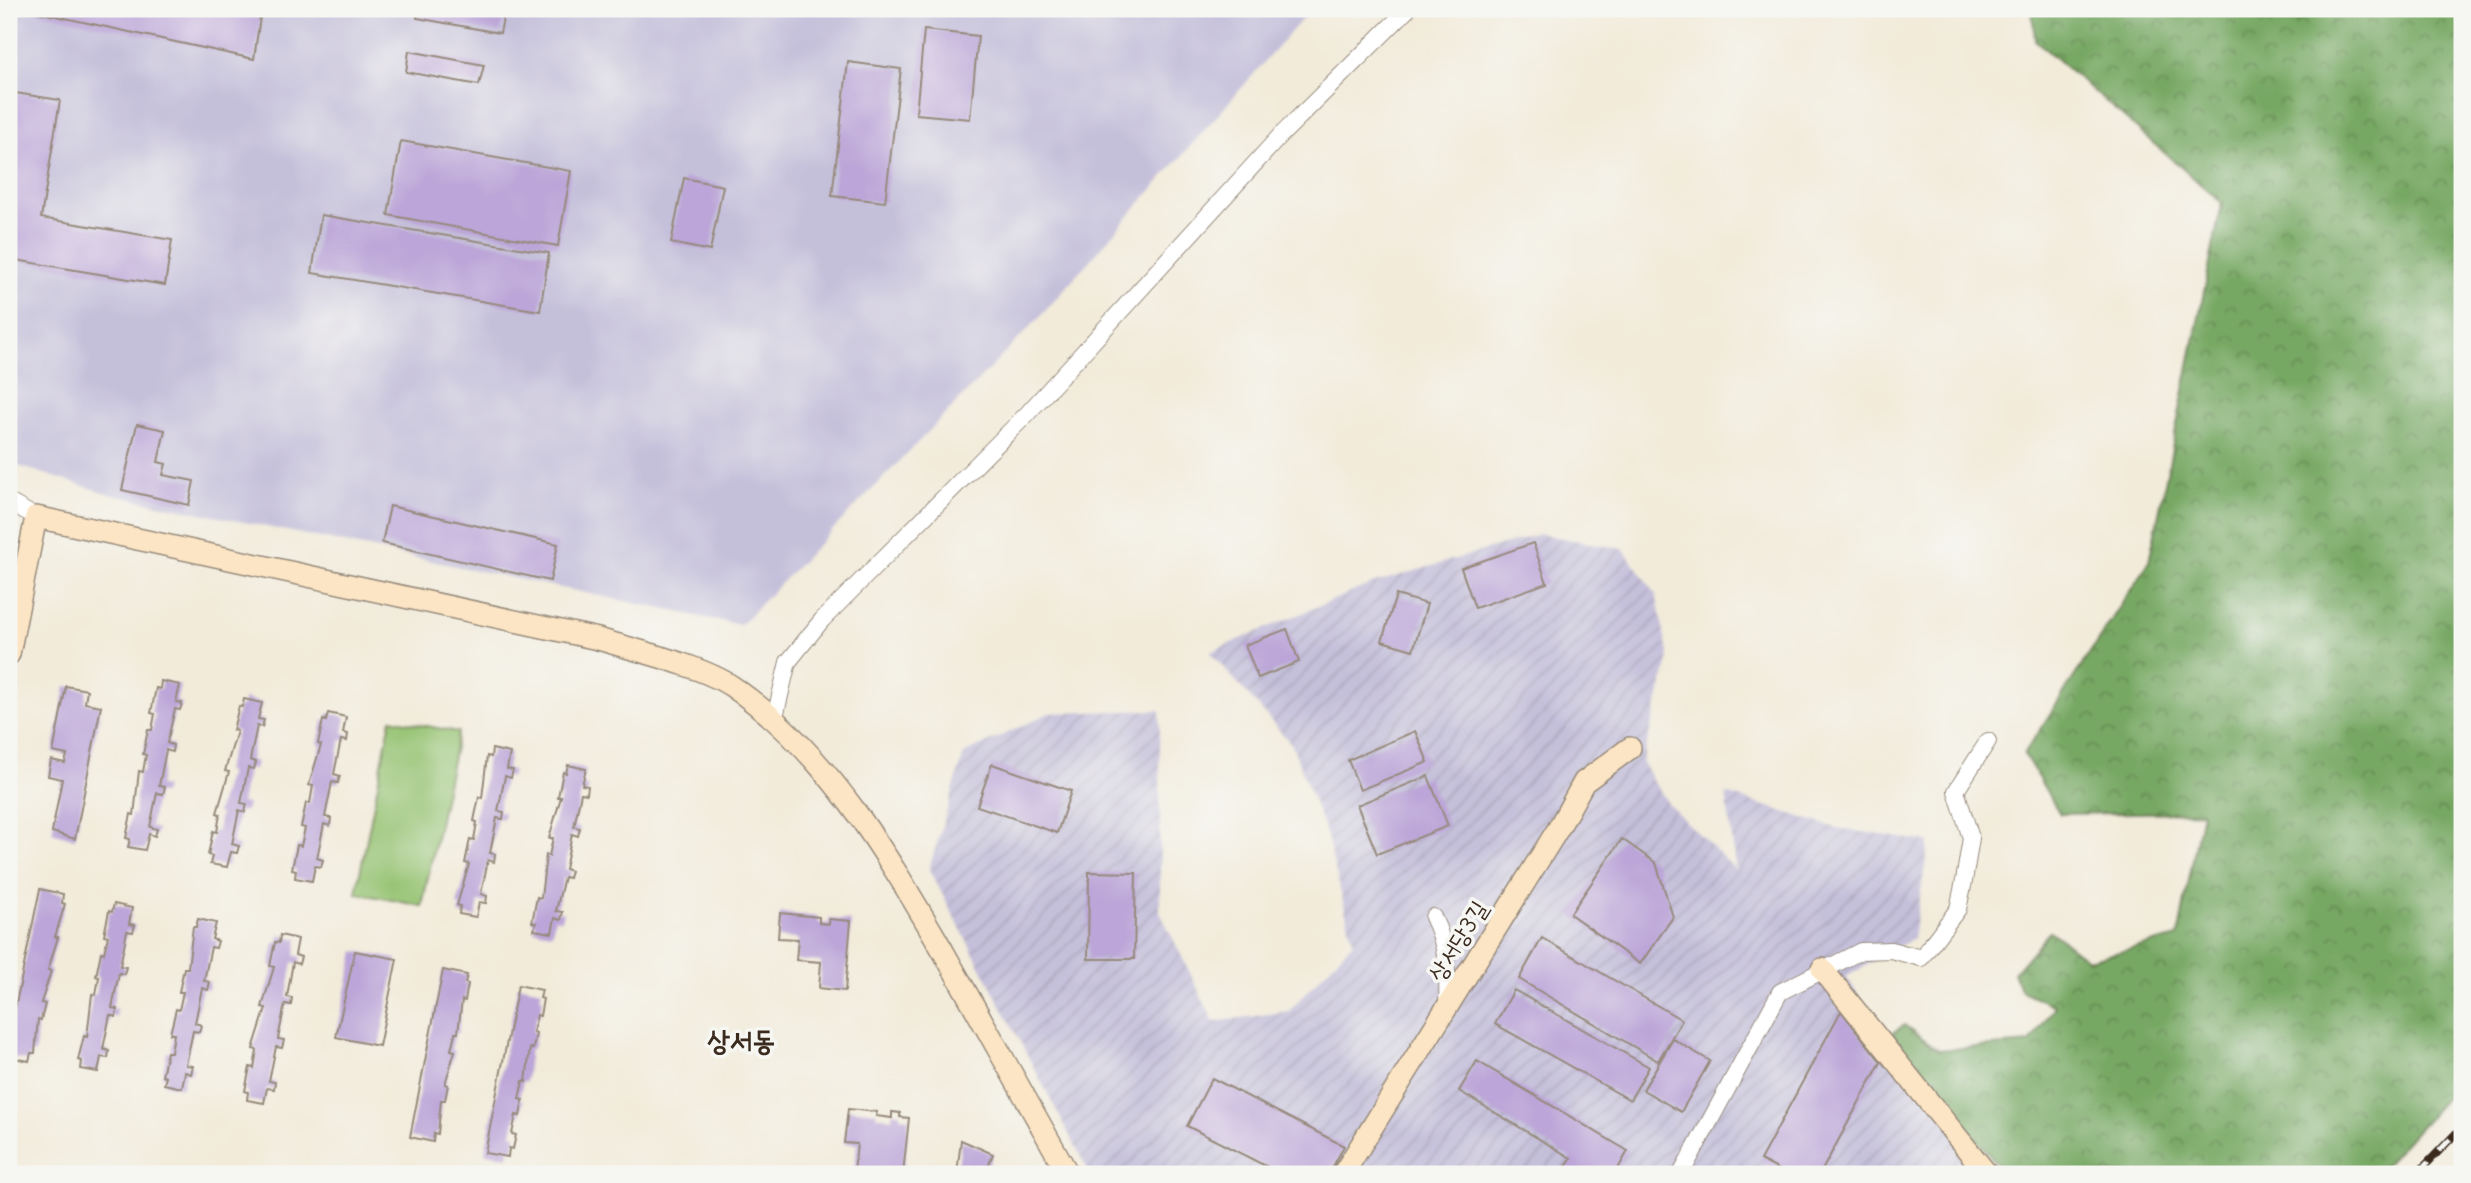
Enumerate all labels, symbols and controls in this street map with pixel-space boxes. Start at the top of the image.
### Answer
street label: 상서당3길 [1422,896,1494,986]
district label: 상서동 [707,1025,775,1057]

